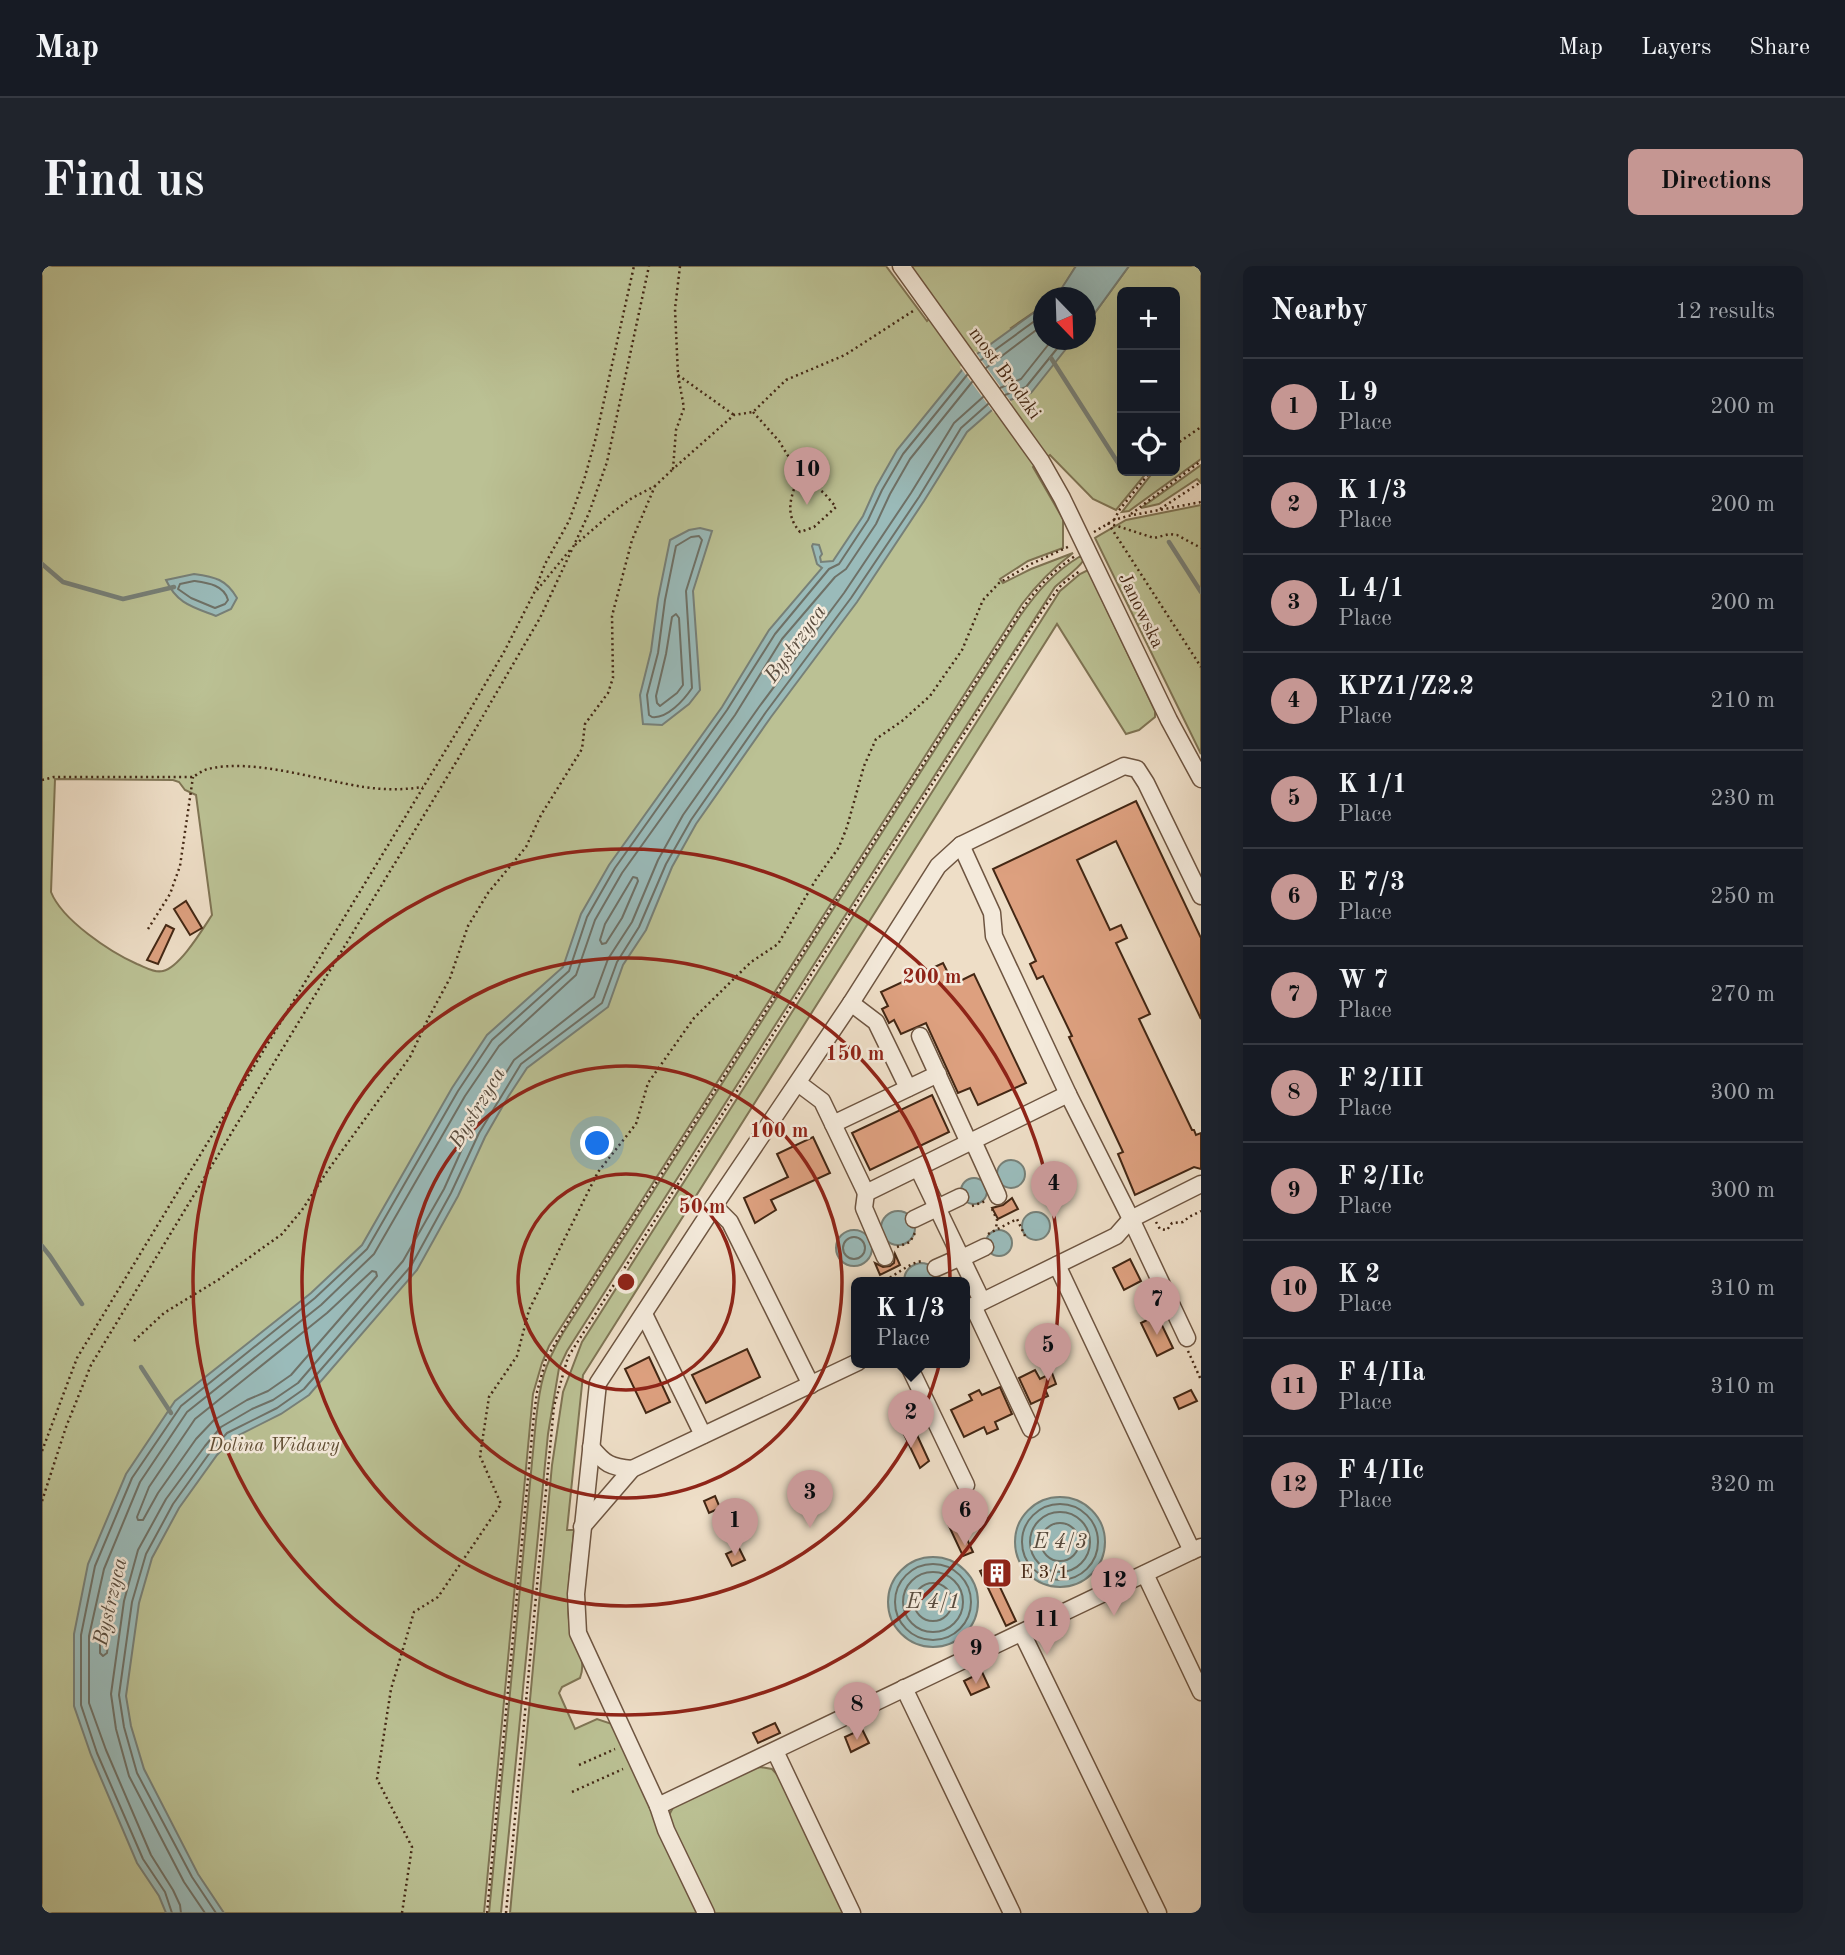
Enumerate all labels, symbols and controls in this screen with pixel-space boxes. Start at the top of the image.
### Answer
text: Map [35,32,99,65]
text: Map [1559,36,1603,60]
text: Layers [1641,36,1711,60]
text: Share [1749,36,1810,60]
button: Directions [1628,149,1803,215]
text: Find us [42,158,205,207]
north arrow [1033,287,1096,350]
map controls [1117,287,1180,476]
button: + [1117,287,1180,350]
text: Nearby [1271,296,1368,326]
text: 12 results [1675,300,1775,323]
street label: most Brodzki [964,325,1044,423]
button: − [1117,350,1180,413]
text: L 9 [1338,380,1378,406]
text: 1 [1287,395,1301,418]
text: 200 m [1710,395,1775,418]
text: Place [1338,411,1392,434]
button: locate [1117,413,1180,476]
pin: 10 [784,447,830,505]
text: K 1/3 [1338,478,1407,504]
text: 2 [1287,493,1301,516]
text: 200 m [1710,493,1775,516]
text: Place [1338,509,1392,532]
street label: Janowska [1114,570,1167,652]
text: L 4/1 [1338,576,1405,602]
text: 3 [1287,591,1301,614]
text: 200 m [1710,591,1775,614]
water label: Bystrzyca [760,601,831,687]
text: Place [1338,607,1392,630]
text: KPZ1/Z2.2 [1338,674,1474,700]
text: 4 [1287,689,1301,712]
text: 210 m [1710,689,1775,712]
text: Place [1338,705,1392,728]
text: K 1/1 [1338,772,1407,798]
text: 5 [1287,787,1301,810]
text: 230 m [1710,787,1775,810]
text: Place [1338,803,1392,826]
text: E 7/3 [1338,870,1405,896]
text: 6 [1287,885,1301,908]
text: 250 m [1710,885,1775,908]
text: Place [1338,901,1392,924]
text: 200 m [902,967,962,988]
text: W 7 [1338,968,1388,994]
text: 7 [1287,983,1301,1006]
text: 270 m [1710,983,1775,1006]
text: Place [1338,999,1392,1022]
text: 150 m [825,1044,885,1065]
water label: Bystrzyca [445,1064,510,1153]
text: F 2/III [1338,1066,1424,1092]
text: 8 [1287,1081,1301,1104]
text: 300 m [1710,1081,1775,1104]
text: Place [1338,1097,1392,1120]
text: 100 m [749,1121,809,1142]
your location [580,1126,614,1160]
pin: 4 [1031,1161,1077,1219]
text: F 2/IIc [1338,1164,1425,1190]
text: 9 [1287,1179,1301,1202]
text: 300 m [1710,1179,1775,1202]
text: Place [1338,1195,1392,1218]
text: 50 m [678,1197,726,1218]
text: K 2 [1338,1262,1380,1288]
centre of rings [614,1270,638,1294]
popup [851,1277,970,1368]
pin: 7 [1134,1277,1180,1335]
text: 10 [1281,1277,1307,1300]
text: 310 m [1710,1277,1775,1300]
text: Place [1338,1293,1392,1316]
text: K 1/3 [876,1296,945,1322]
pin: 5 [1025,1323,1071,1381]
text: Place [876,1327,930,1350]
text: F 4/IIa [1338,1360,1426,1386]
text: 11 [1281,1375,1307,1398]
text: 310 m [1710,1375,1775,1398]
pin: 2 [888,1390,934,1448]
text: Place [1338,1391,1392,1414]
park label: Dolina Widawy [207,1437,340,1456]
text: F 4/IIc [1338,1458,1425,1484]
pin: 3 [787,1470,833,1528]
text: 12 [1281,1473,1307,1496]
text: 320 m [1710,1473,1775,1496]
pin: 6 [942,1488,988,1546]
text: Place [1338,1489,1392,1512]
pin: 1 [712,1498,758,1556]
water label: E 4/3 [1032,1532,1087,1553]
water label: Bystrzyca [90,1556,131,1649]
building icon: E 3/1 [980,1556,1014,1590]
pin: 12 [1091,1558,1137,1616]
place label: E 3/1 [1020,1564,1069,1583]
water label: E 4/1 [905,1592,960,1613]
pin: 11 [1024,1597,1070,1655]
pin: 9 [953,1626,999,1684]
pin: 8 [834,1682,880,1740]

